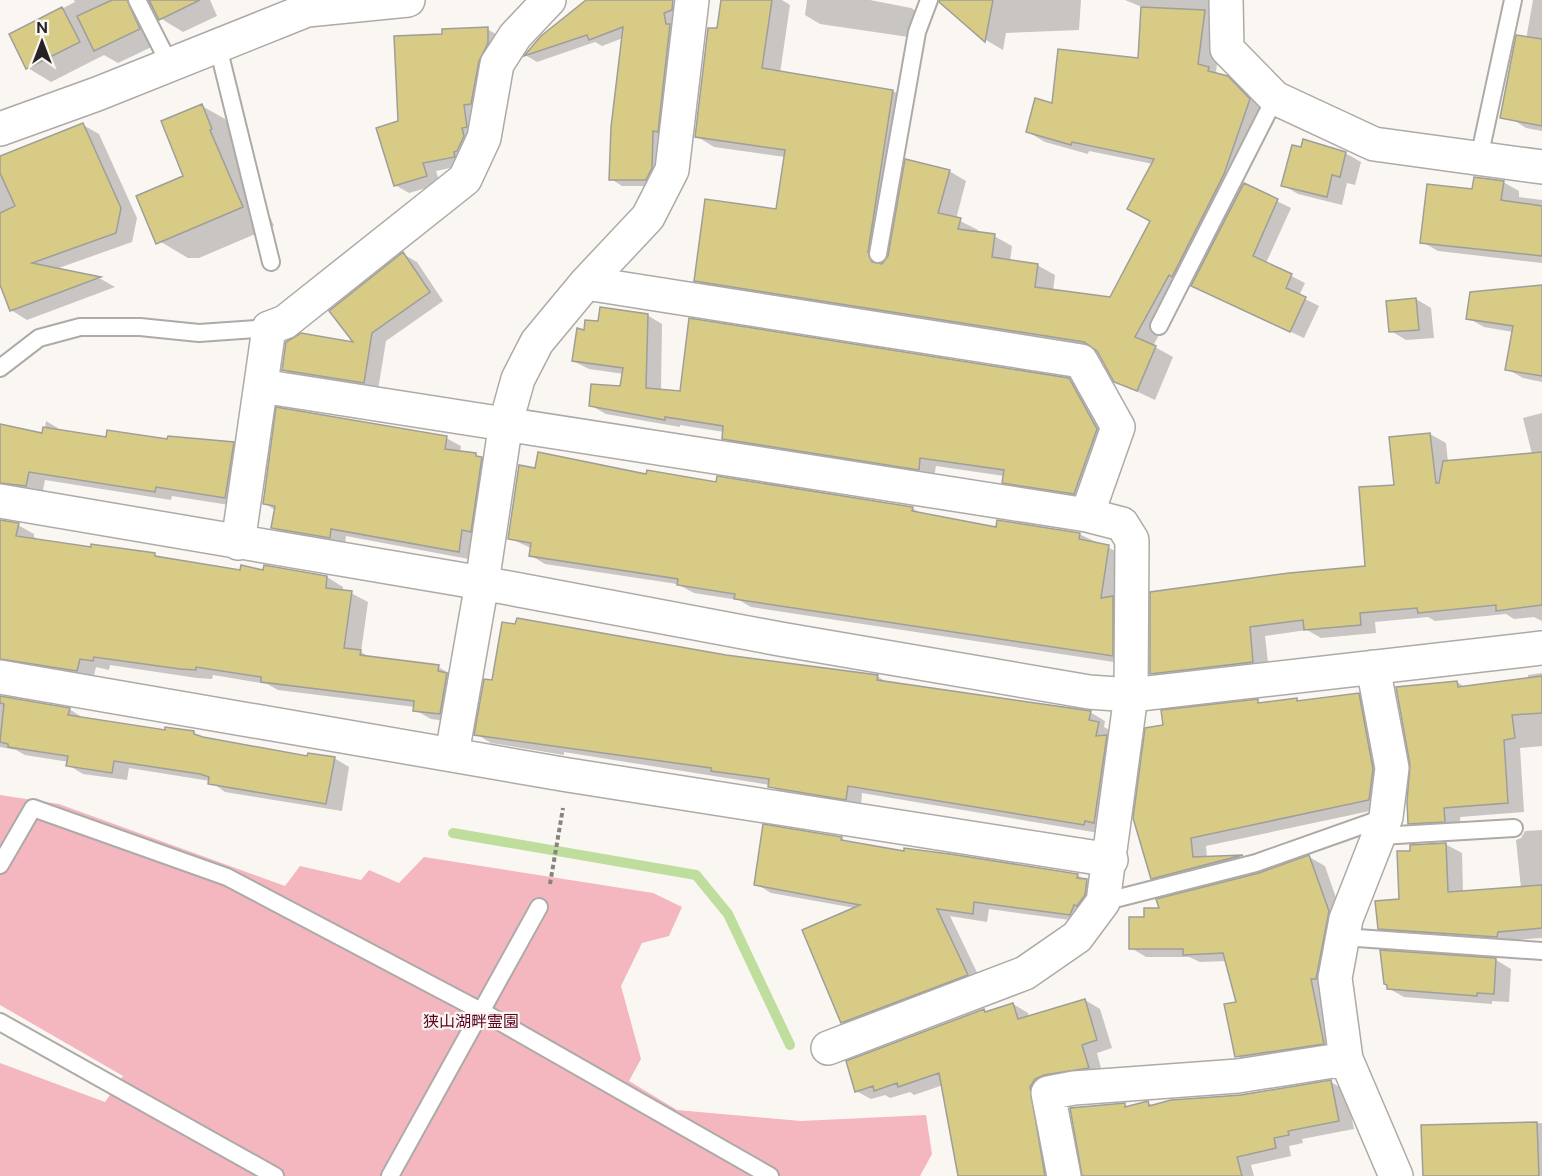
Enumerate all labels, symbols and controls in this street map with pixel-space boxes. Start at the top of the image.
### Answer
north arrow [12,12,72,72]
text: N [36,17,48,38]
park label: 狭山湖畔霊園 [423,1011,519,1032]

